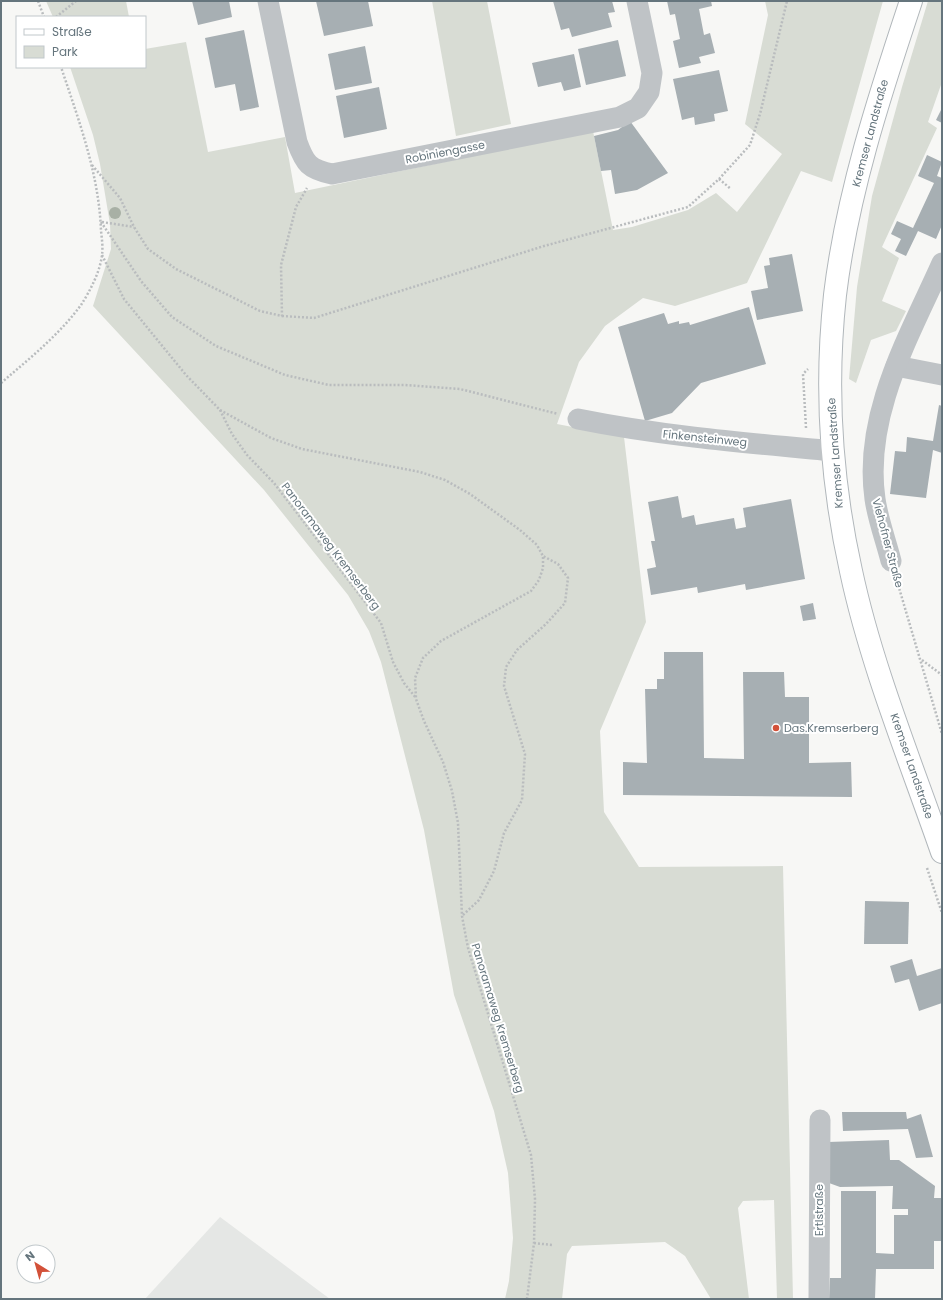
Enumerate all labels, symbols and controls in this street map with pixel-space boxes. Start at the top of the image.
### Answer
legend [16,16,146,68]
text: Straße [52,23,92,40]
text: Park [52,43,79,60]
street label: Kremser Landstraße [848,77,892,189]
street label: Robiniengasse [404,136,486,168]
street label: Kremser Landstraße [823,397,847,509]
street label: Finkensteinweg [662,426,748,450]
street label: Panoramaweg Kremserberg [278,479,384,613]
street label: Viehofner Straße [868,497,908,590]
street label: Kremser Landstraße [886,711,938,821]
place label: Das.Kremserberg [784,720,879,736]
marker: Das.Kremserberg [771,723,781,733]
street label: Panoramaweg Kremserberg [468,941,528,1095]
street label: Ertlstraße [811,1184,827,1236]
north arrow [16,1244,56,1284]
text: N [22,1247,38,1265]

